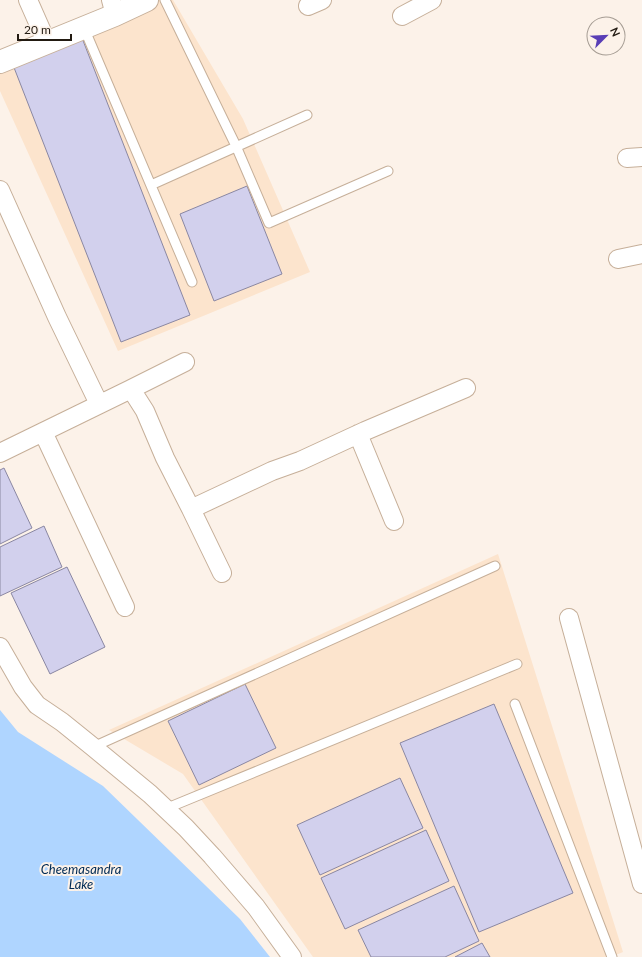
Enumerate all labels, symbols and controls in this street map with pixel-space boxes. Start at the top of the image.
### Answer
scale bar [18,16,71,42]
north arrow [586,16,626,56]
text: 20 m [24,22,51,37]
text: N [608,25,623,38]
water label: Cheemasandra Lake [41,861,122,892]

